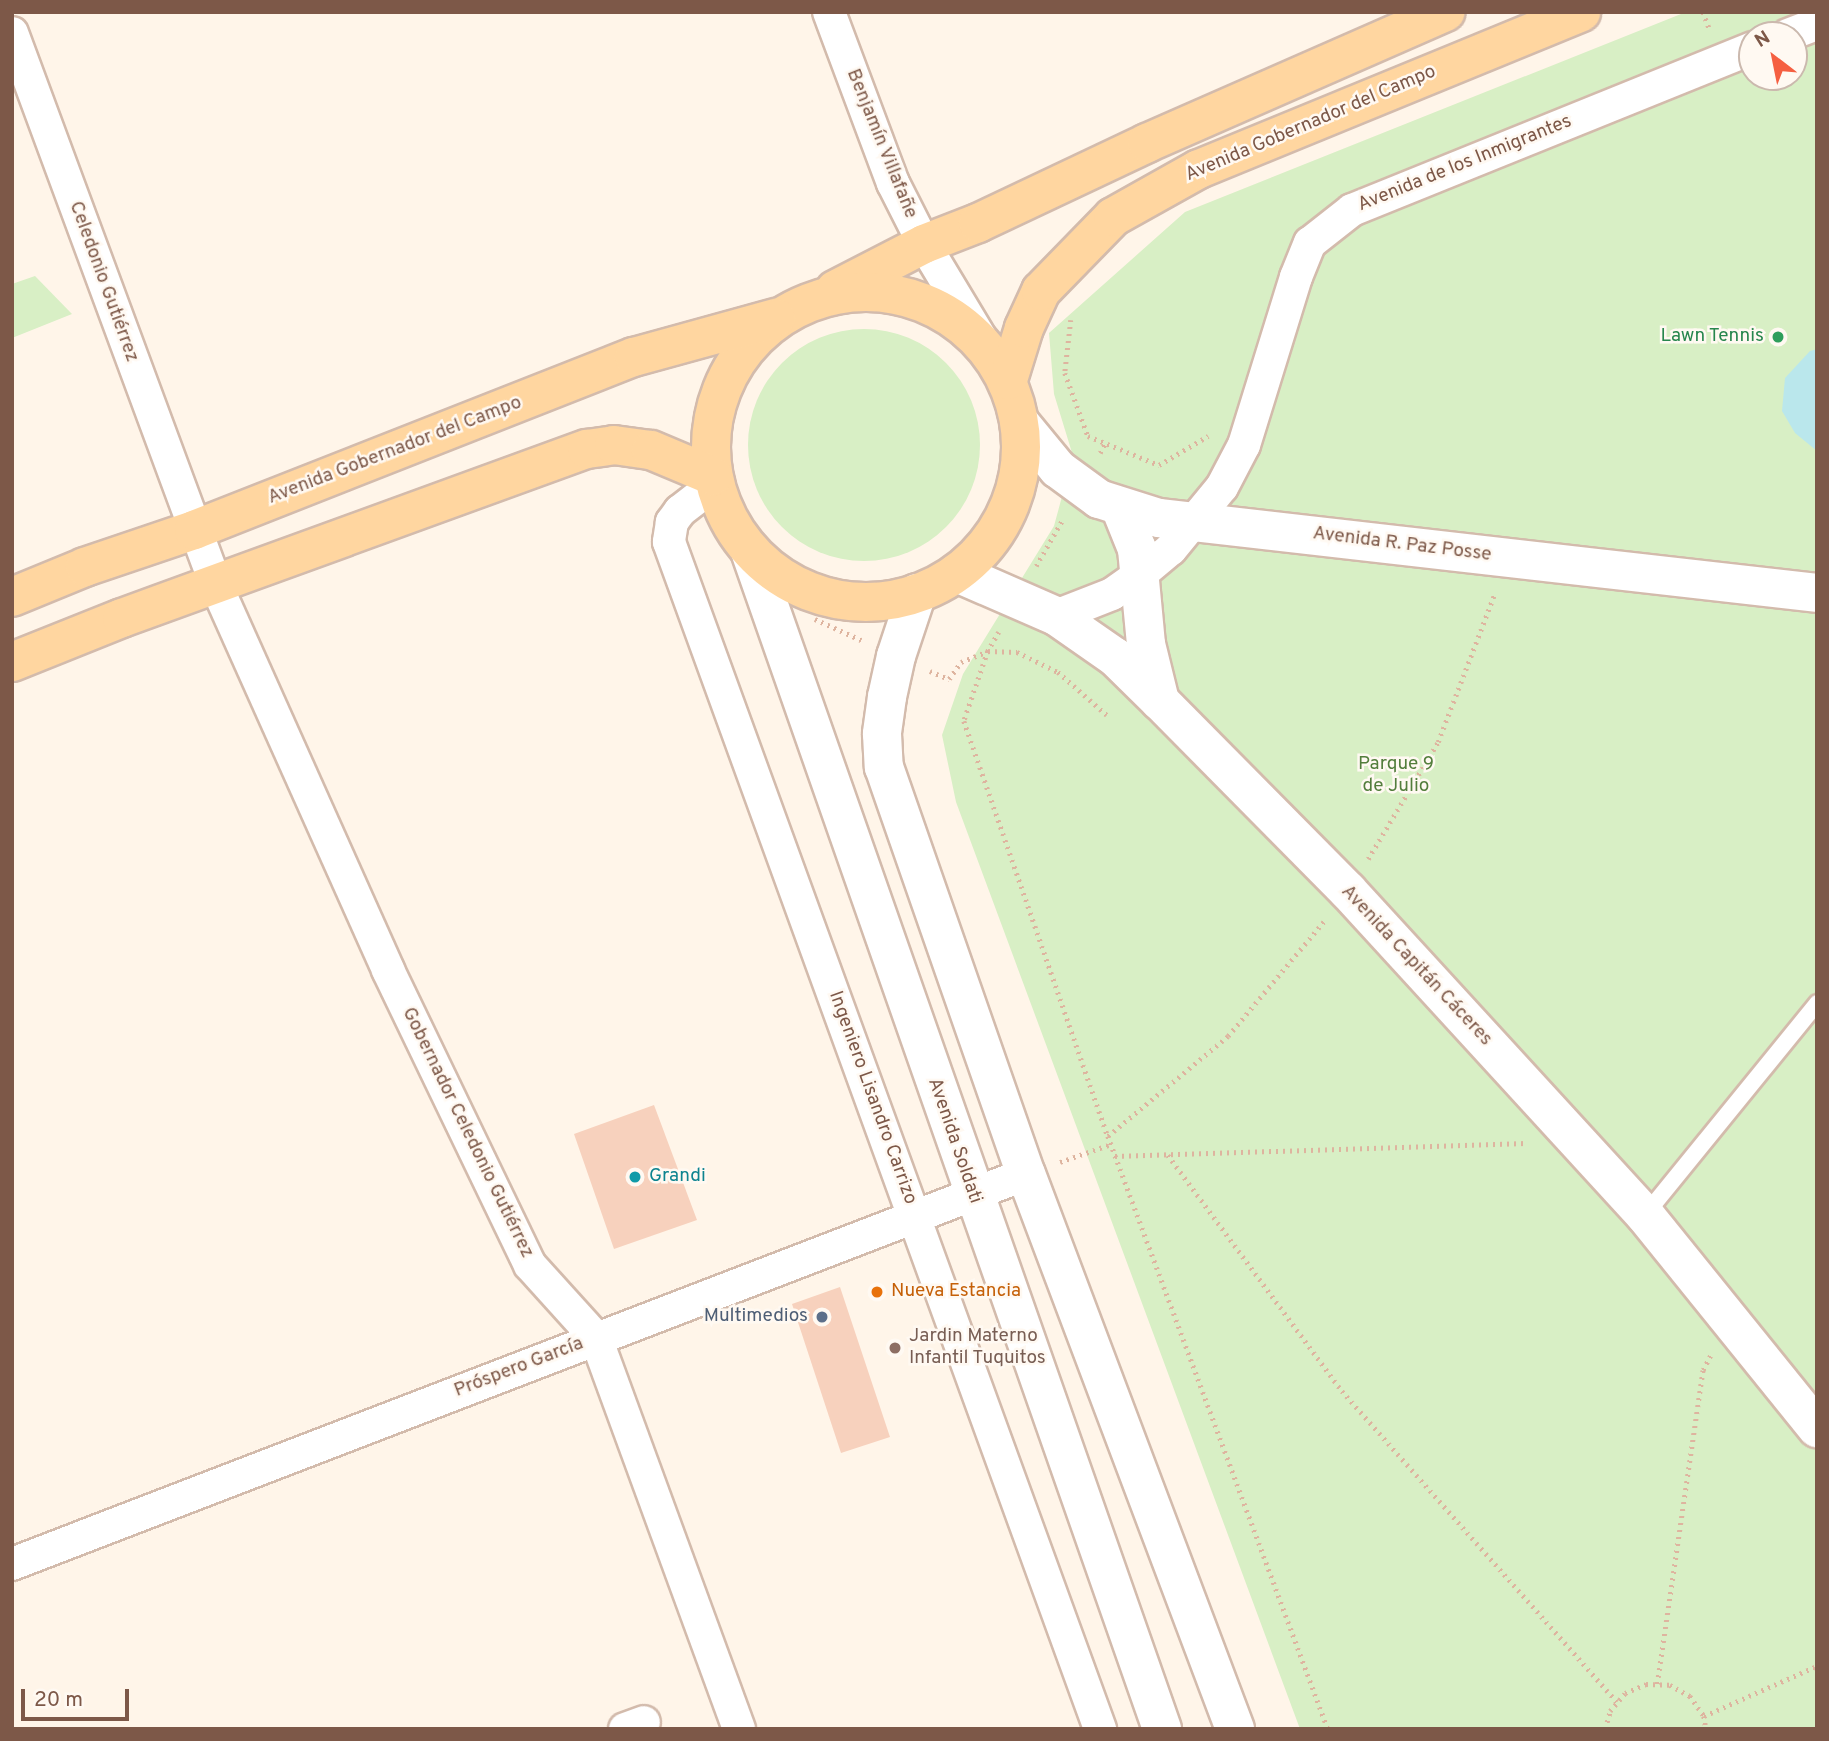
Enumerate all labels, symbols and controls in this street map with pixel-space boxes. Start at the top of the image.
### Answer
north arrow [1738,21,1808,91]
text: N [1751,26,1775,54]
street label: Avenida Gobernador del Campo [1182,61,1440,187]
street label: Benjamín Villafañe [840,66,922,222]
street label: Avenida de los Inmigrantes [1355,111,1575,217]
street label: Celedonio Gutiérrez [63,199,143,365]
place label: Lawn Tennis [1660,326,1764,348]
marker: Lawn Tennis [1770,329,1786,345]
street label: Avenida Gobernador del Campo [265,392,525,510]
street label: Avenida R. Paz Posse [1311,523,1493,567]
park label: Parque 9 de Julio [1358,754,1434,798]
street label: Avenida Capitán Cáceres [1336,881,1496,1051]
street label: Ingeniero Lisandro Carrizo [823,988,921,1208]
street label: Gobernador Celedonio Gutiérrez [396,1004,538,1262]
street label: Avenida Soldati [922,1075,986,1207]
place label: Grandi [649,1166,706,1188]
marker: Grandi [627,1169,643,1185]
place label: Nueva Estancia [891,1281,1021,1303]
marker: Nueva Estancia [869,1284,885,1300]
place label: Multimedios [704,1306,808,1328]
marker: Multimedios [814,1309,830,1325]
place label: Jardin Materno Infantil Tuquitos [909,1326,1047,1370]
street label: Próspero García [451,1333,587,1403]
marker: Jardin Materno Infantil Tuquitos [887,1340,903,1356]
scale bar [24,1674,133,1718]
text: 20 m [34,1687,83,1714]

